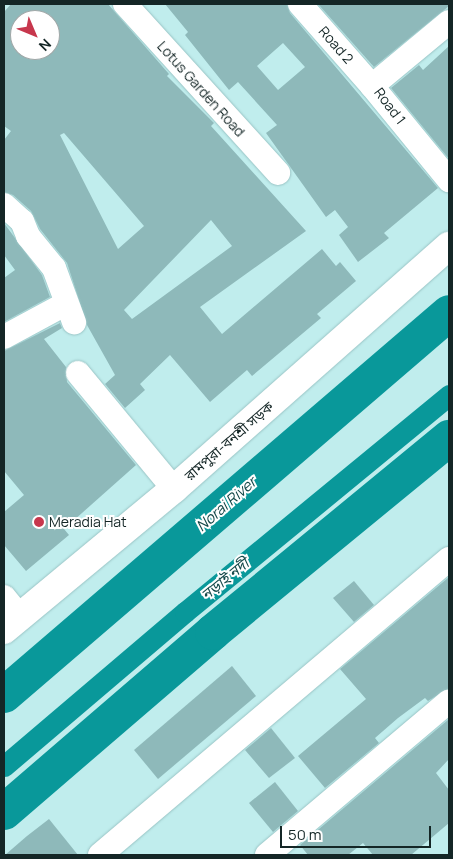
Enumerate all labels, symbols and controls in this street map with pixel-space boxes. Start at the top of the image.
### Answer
north arrow [10,10,60,60]
street label: Road 2 [315,23,357,67]
text: N [35,35,56,56]
street label: Lotus Garden Road [154,38,248,140]
street label: Road 1 [371,84,409,128]
street label: রামপুরা-বনশ্রী সড়ক [181,398,277,484]
water label: Norai River [192,473,260,535]
place label: Meradia Hat [49,514,127,530]
marker: Meradia Hat [33,516,45,528]
water label: নড়াই নদী [198,554,252,604]
scale bar [283,816,434,848]
text: 50 m [288,824,322,845]

